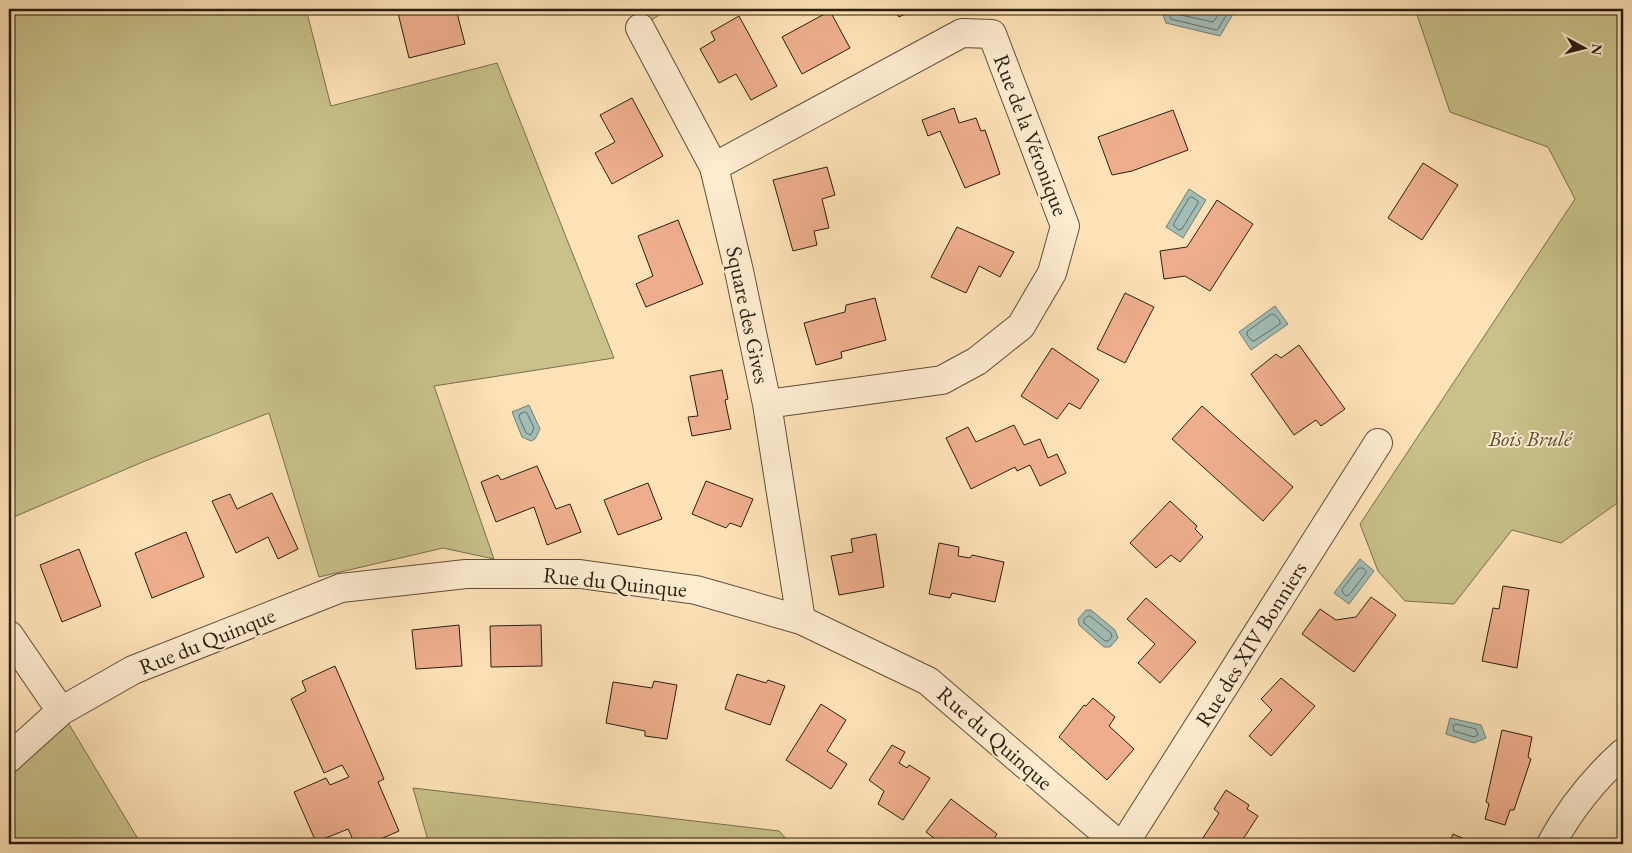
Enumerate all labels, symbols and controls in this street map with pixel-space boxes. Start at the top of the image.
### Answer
north arrow [1560,22,1610,72]
text: N [1587,43,1607,57]
street label: Rue de la Véronique [987,50,1075,220]
street label: Square des Gives [719,244,777,386]
park label: Bois Brulé [1487,424,1574,453]
street label: Rue des XIV Bonniers [1189,556,1313,732]
street label: Rue du Quinque [542,560,689,604]
street label: Rue du Quinque [135,600,280,681]
street label: Rue du Quinque [931,680,1059,797]

